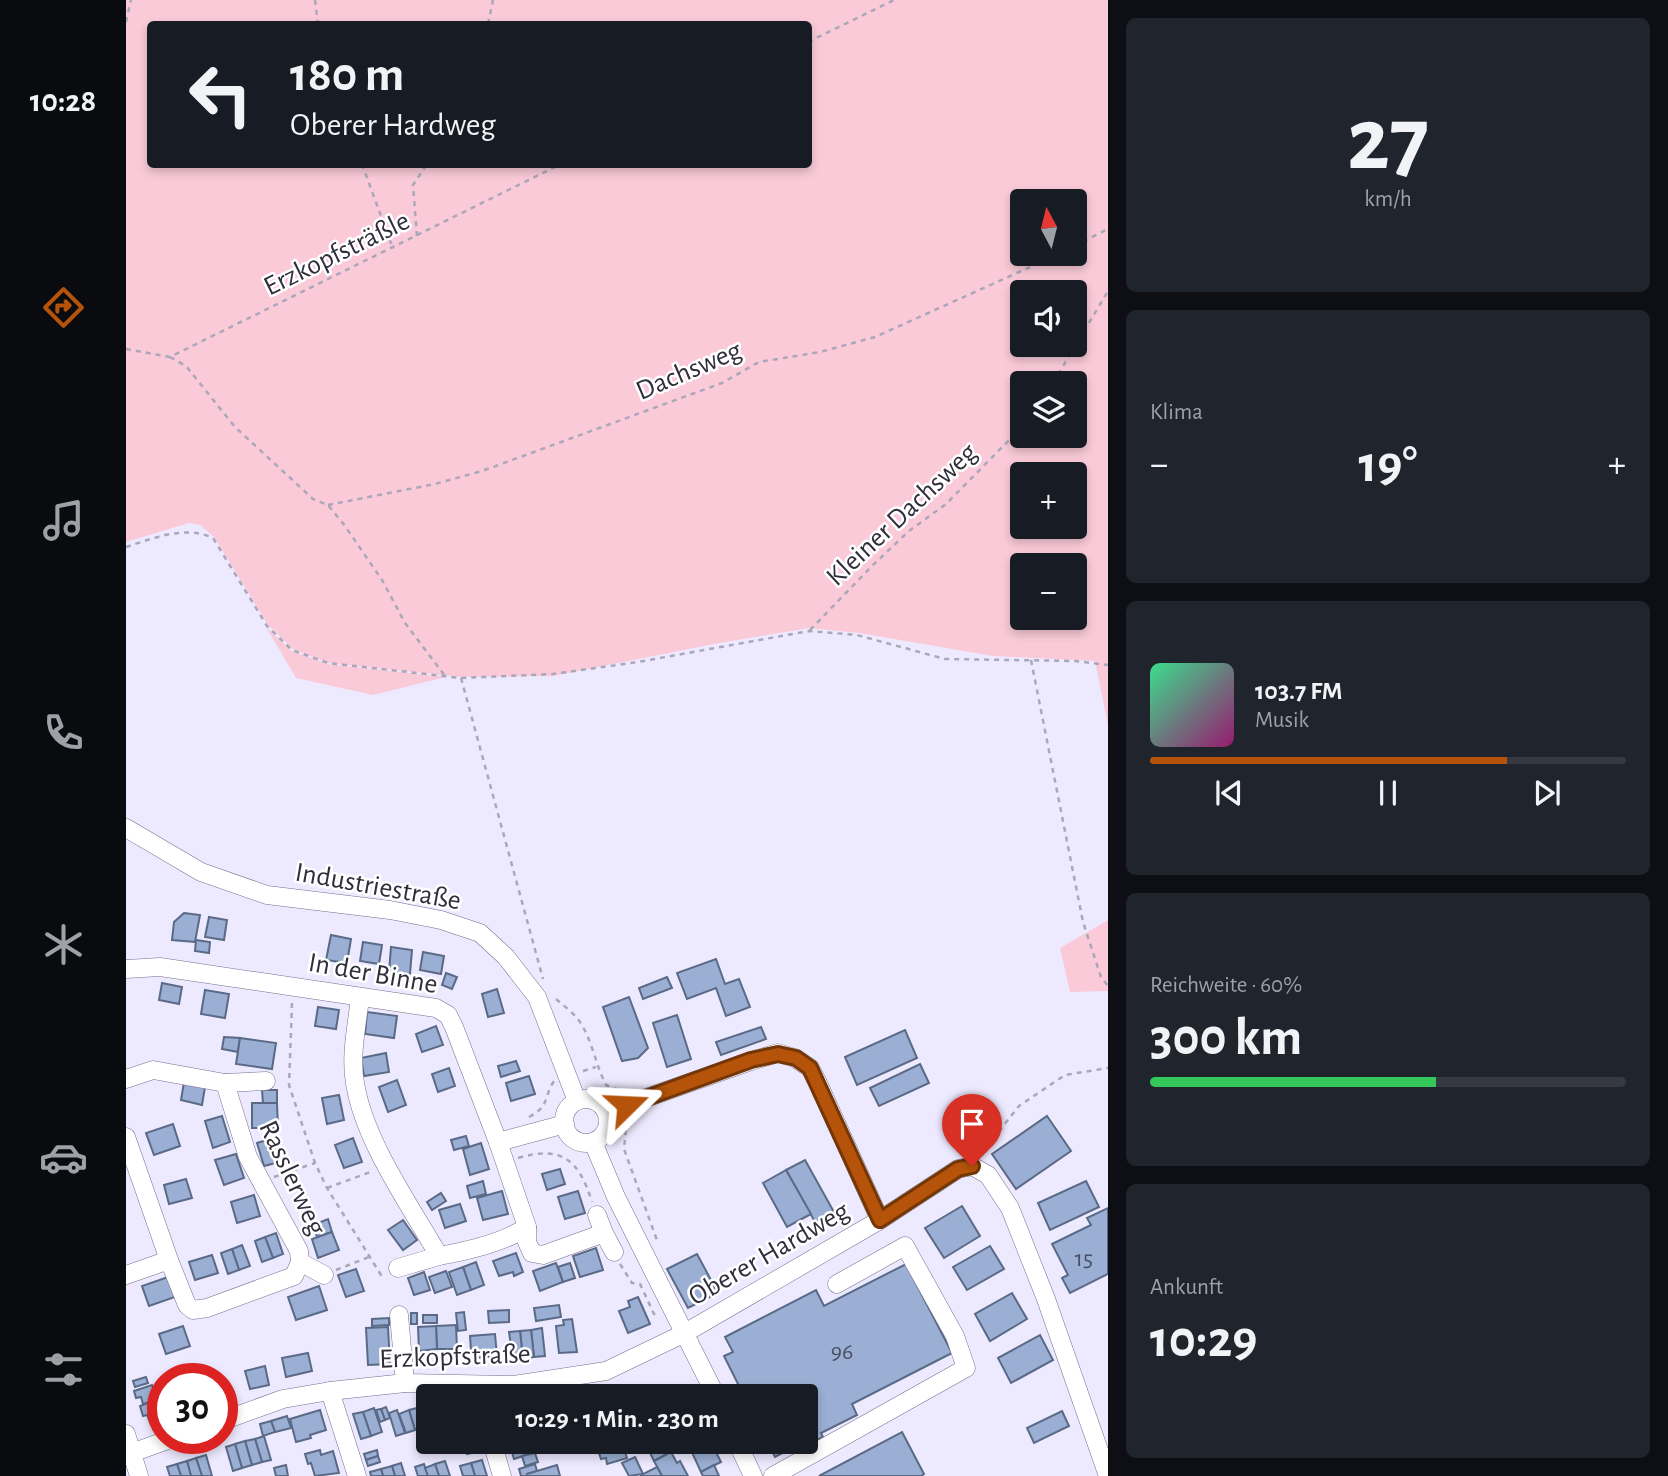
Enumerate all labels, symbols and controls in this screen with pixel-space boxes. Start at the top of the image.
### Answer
icon: left [175,49,266,140]
text: 180 m [290,51,404,100]
text: 10:28 [30,85,96,117]
text: 27 [1347,95,1429,186]
text: Oberer Hardweg [290,109,496,141]
text: km/h [1364,188,1412,211]
north arrow [1010,189,1087,266]
map controls [1010,189,1087,630]
street label: Erzkopfsträßle [260,207,414,301]
button: sound [1010,280,1087,357]
icon: directions [39,283,88,332]
street label: Dachsweg [632,336,746,406]
button: layers [1010,371,1087,448]
text: Klima [1150,401,1203,424]
street label: Kleiner Dachsweg [821,438,983,592]
text: 19° [1358,439,1418,491]
text: − [1150,446,1168,484]
text: + [1608,446,1626,484]
button: + [1010,462,1087,539]
icon: music [39,496,88,545]
button: − [1010,553,1087,630]
text: 103.7 FM [1255,678,1343,704]
icon: phone [39,708,88,757]
text: Musik [1255,709,1309,732]
icon: previous [1210,774,1248,812]
icon: pause [1369,774,1407,812]
icon: next [1528,774,1566,812]
street label: Industriestraße [293,859,463,915]
icon: climate [39,920,88,969]
street label: In der Binne [306,949,440,999]
text: Reichweite · 60% [1150,974,1302,997]
text: 300 km [1150,1012,1302,1064]
position arrow [590,1068,664,1142]
pin [942,1094,1002,1166]
icon: arrive [953,1105,991,1143]
street label: Rasslerweg [253,1117,331,1240]
icon: car [39,1133,88,1182]
street label: Oberer Hardweg [684,1197,854,1311]
house number: 15 [1075,1247,1093,1271]
text: Ankunft [1150,1276,1223,1299]
text: 10:29 [1150,1314,1257,1366]
street label: Erzkopfstraße [379,1340,531,1374]
house number: 96 [831,1340,853,1364]
icon: filters [39,1345,88,1394]
speed limit sign: 30 [147,1363,238,1454]
text: 10:29 · 1 Min. · 230 m [515,1406,719,1432]

